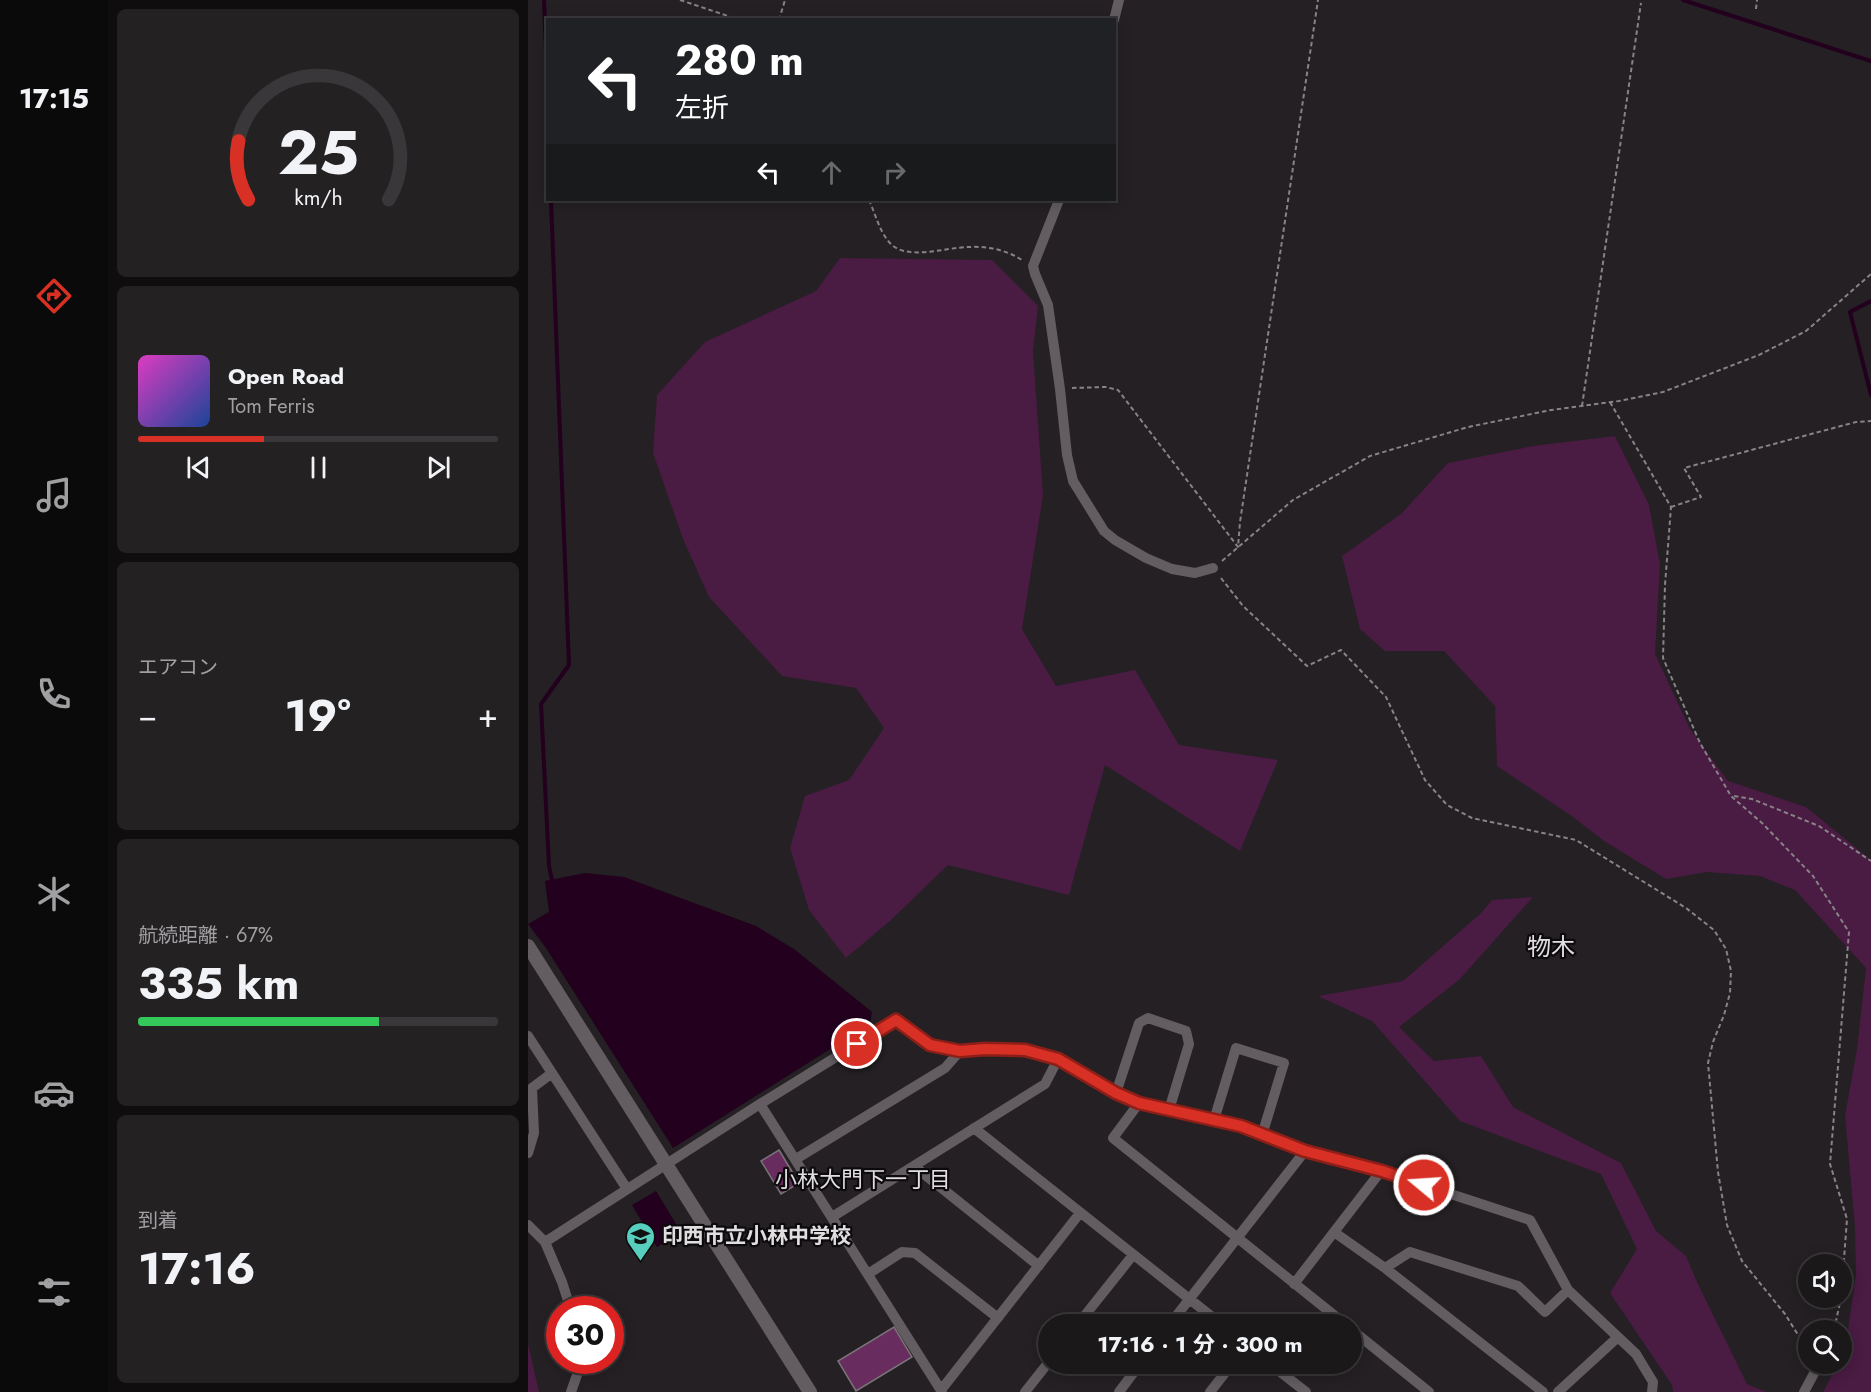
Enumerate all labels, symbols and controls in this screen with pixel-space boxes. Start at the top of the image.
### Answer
text: 280 m [675,30,804,91]
icon: left [576,42,654,120]
text: 17:15 [19,79,89,118]
text: 左折 [675,88,729,127]
text: 25 [277,107,359,197]
icon: left [752,156,785,189]
icon: ahead [815,156,848,189]
icon: right [878,156,911,189]
text: km/h [294,182,342,213]
icon: directions [33,275,75,317]
text: Open Road [228,360,344,392]
text: Tom Ferris [228,392,315,421]
icon: previous [182,451,215,484]
icon: pause [302,451,335,484]
icon: next [422,451,455,484]
icon: music [33,474,75,516]
text: エアコン [138,653,218,682]
icon: phone [33,673,75,715]
text: 19° [284,683,351,748]
text: − [138,692,157,739]
text: + [478,692,498,739]
icon: climate [33,873,75,915]
text: 航続距離 · 67% [138,921,273,950]
district label: 物木 [1527,929,1575,964]
text: 335 km [138,951,299,1016]
pin [831,1018,882,1069]
icon: arrive [840,1027,873,1060]
icon: car [33,1072,75,1114]
position arrow [1392,1153,1456,1217]
district label: 小林大門下一丁目 [775,1163,951,1195]
text: 到着 [138,1206,178,1235]
school or university icon: 印西市立小林中学校 [625,1220,657,1262]
place label: 印西市立小林中学校 [662,1221,851,1251]
text: 17:16 [138,1236,256,1301]
map controls [1798,1254,1852,1374]
button: sound [1798,1254,1852,1308]
icon: filters [33,1271,75,1313]
speed limit sign: 30 [546,1296,624,1374]
button: search [1798,1320,1852,1374]
text: 17:16 · 1 分 · 300 m [1097,1328,1303,1360]

